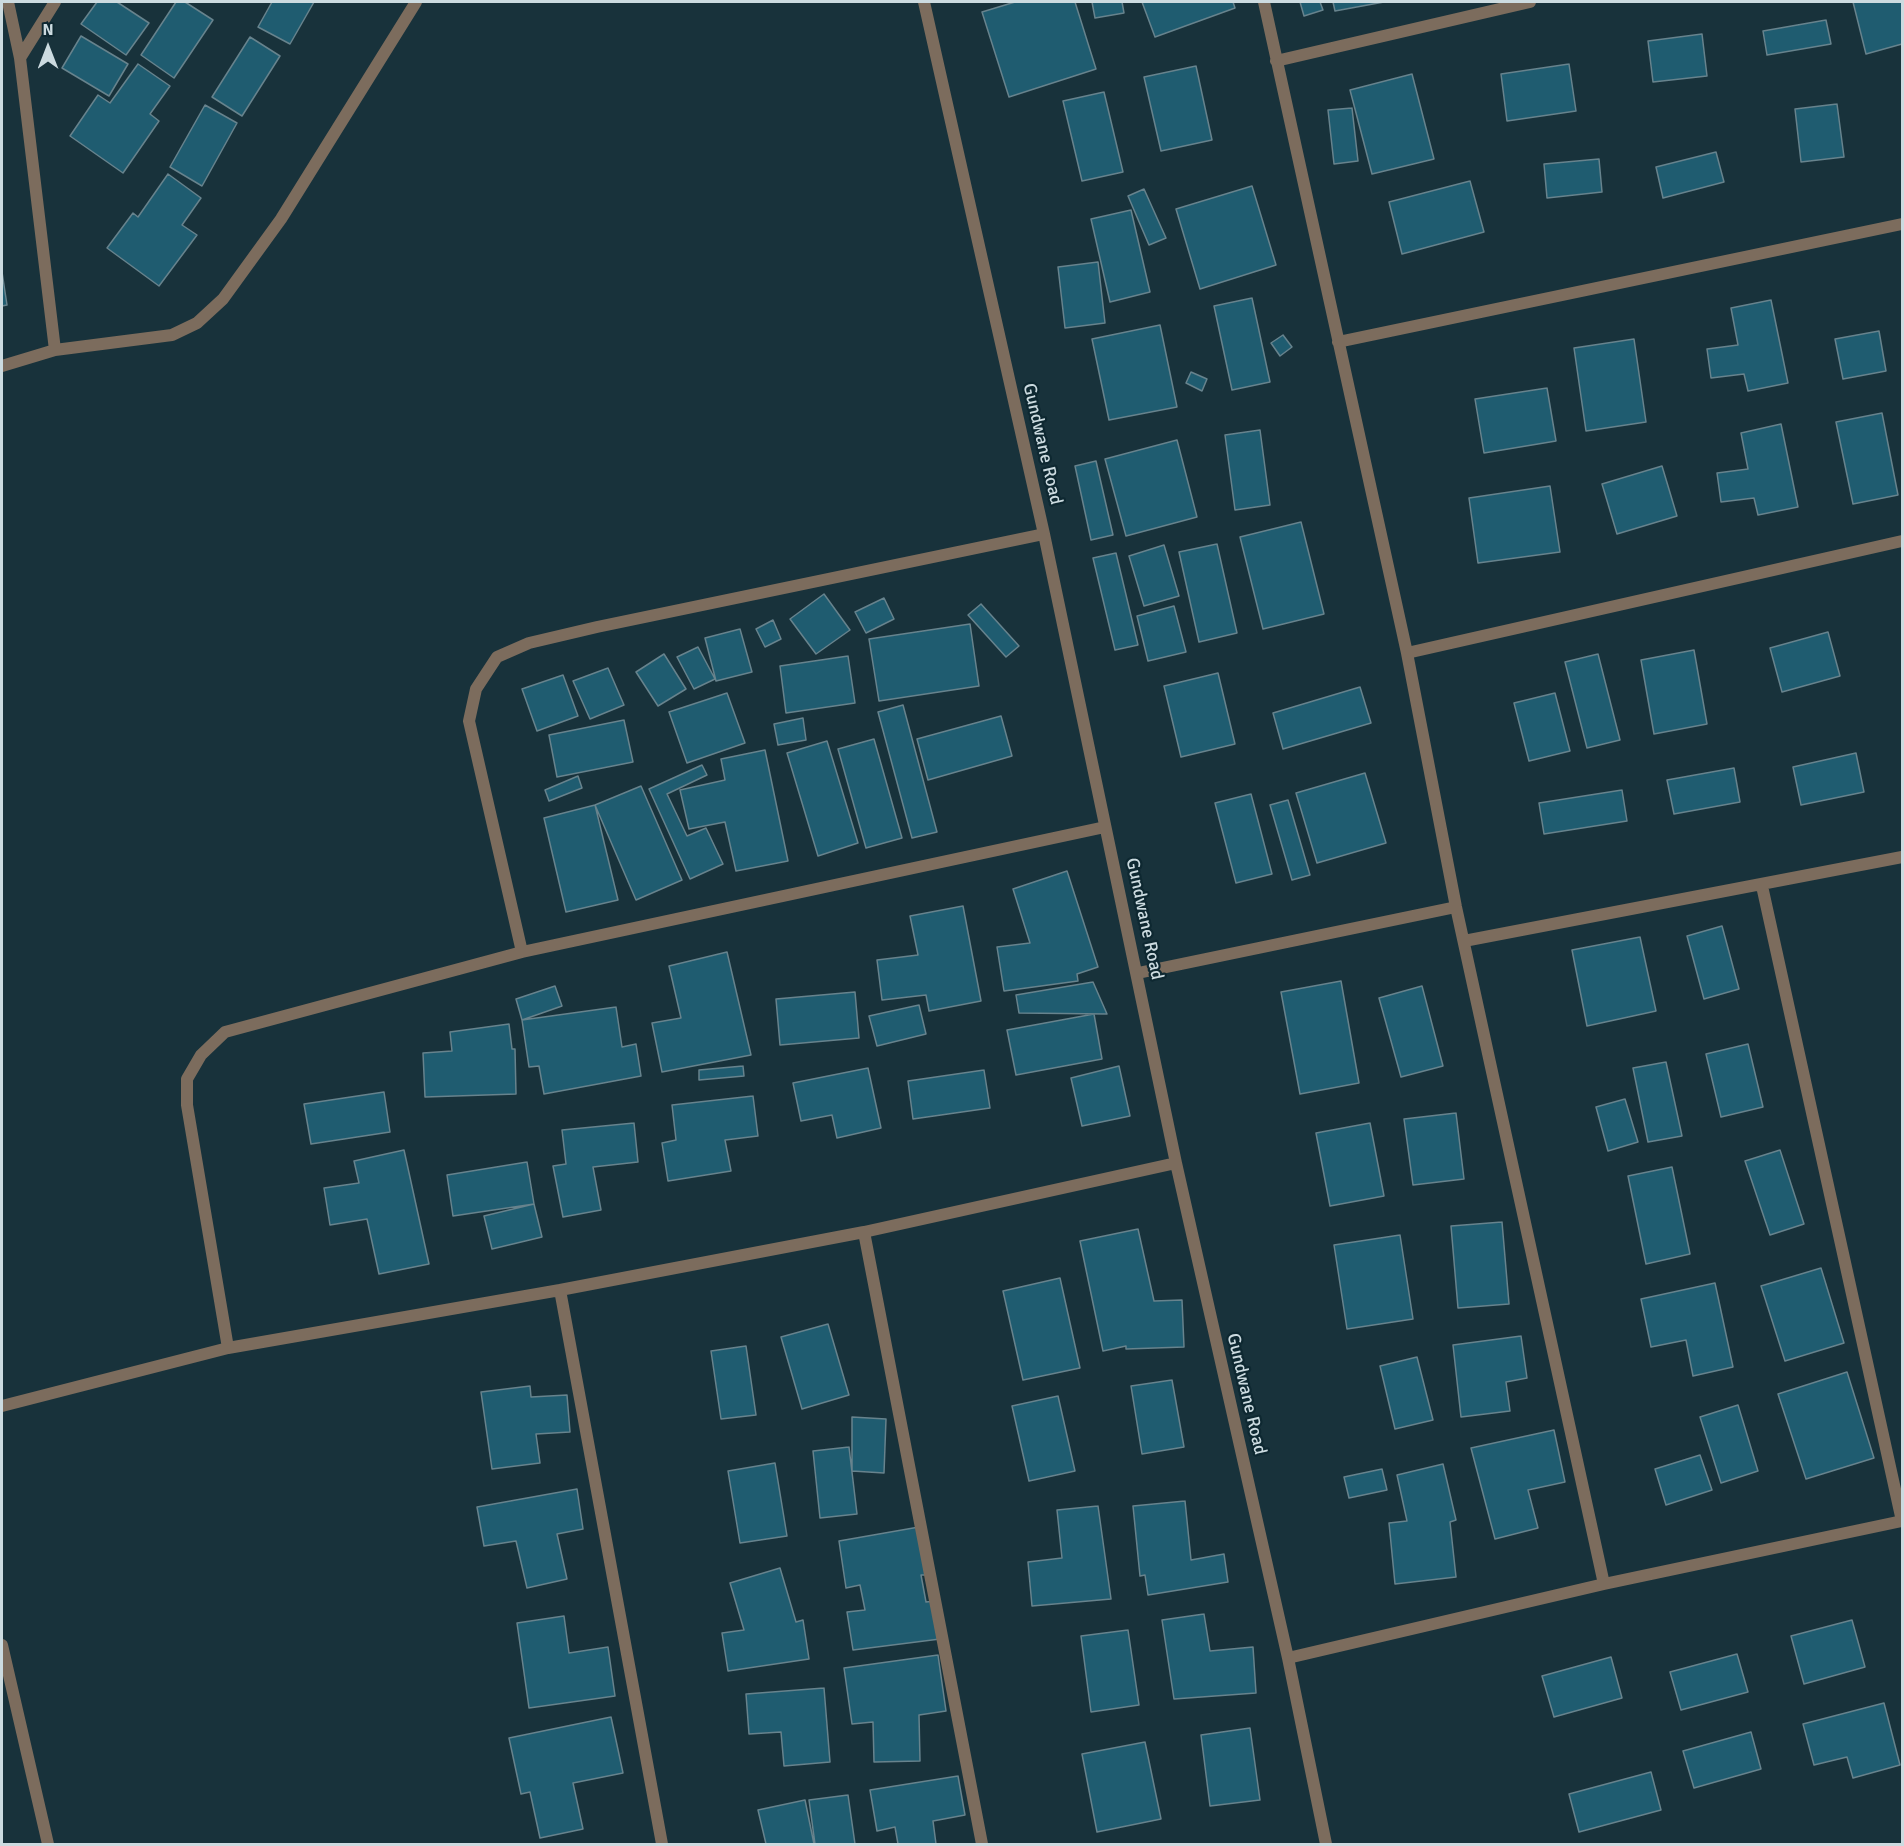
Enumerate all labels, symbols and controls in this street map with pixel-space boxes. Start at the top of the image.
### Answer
north arrow [18,18,78,78]
text: N [42,20,54,40]
street label: Gundwane Road [1018,381,1066,507]
street label: Gundwane Road [1121,856,1167,982]
street label: Gundwane Road [1222,1331,1270,1457]

